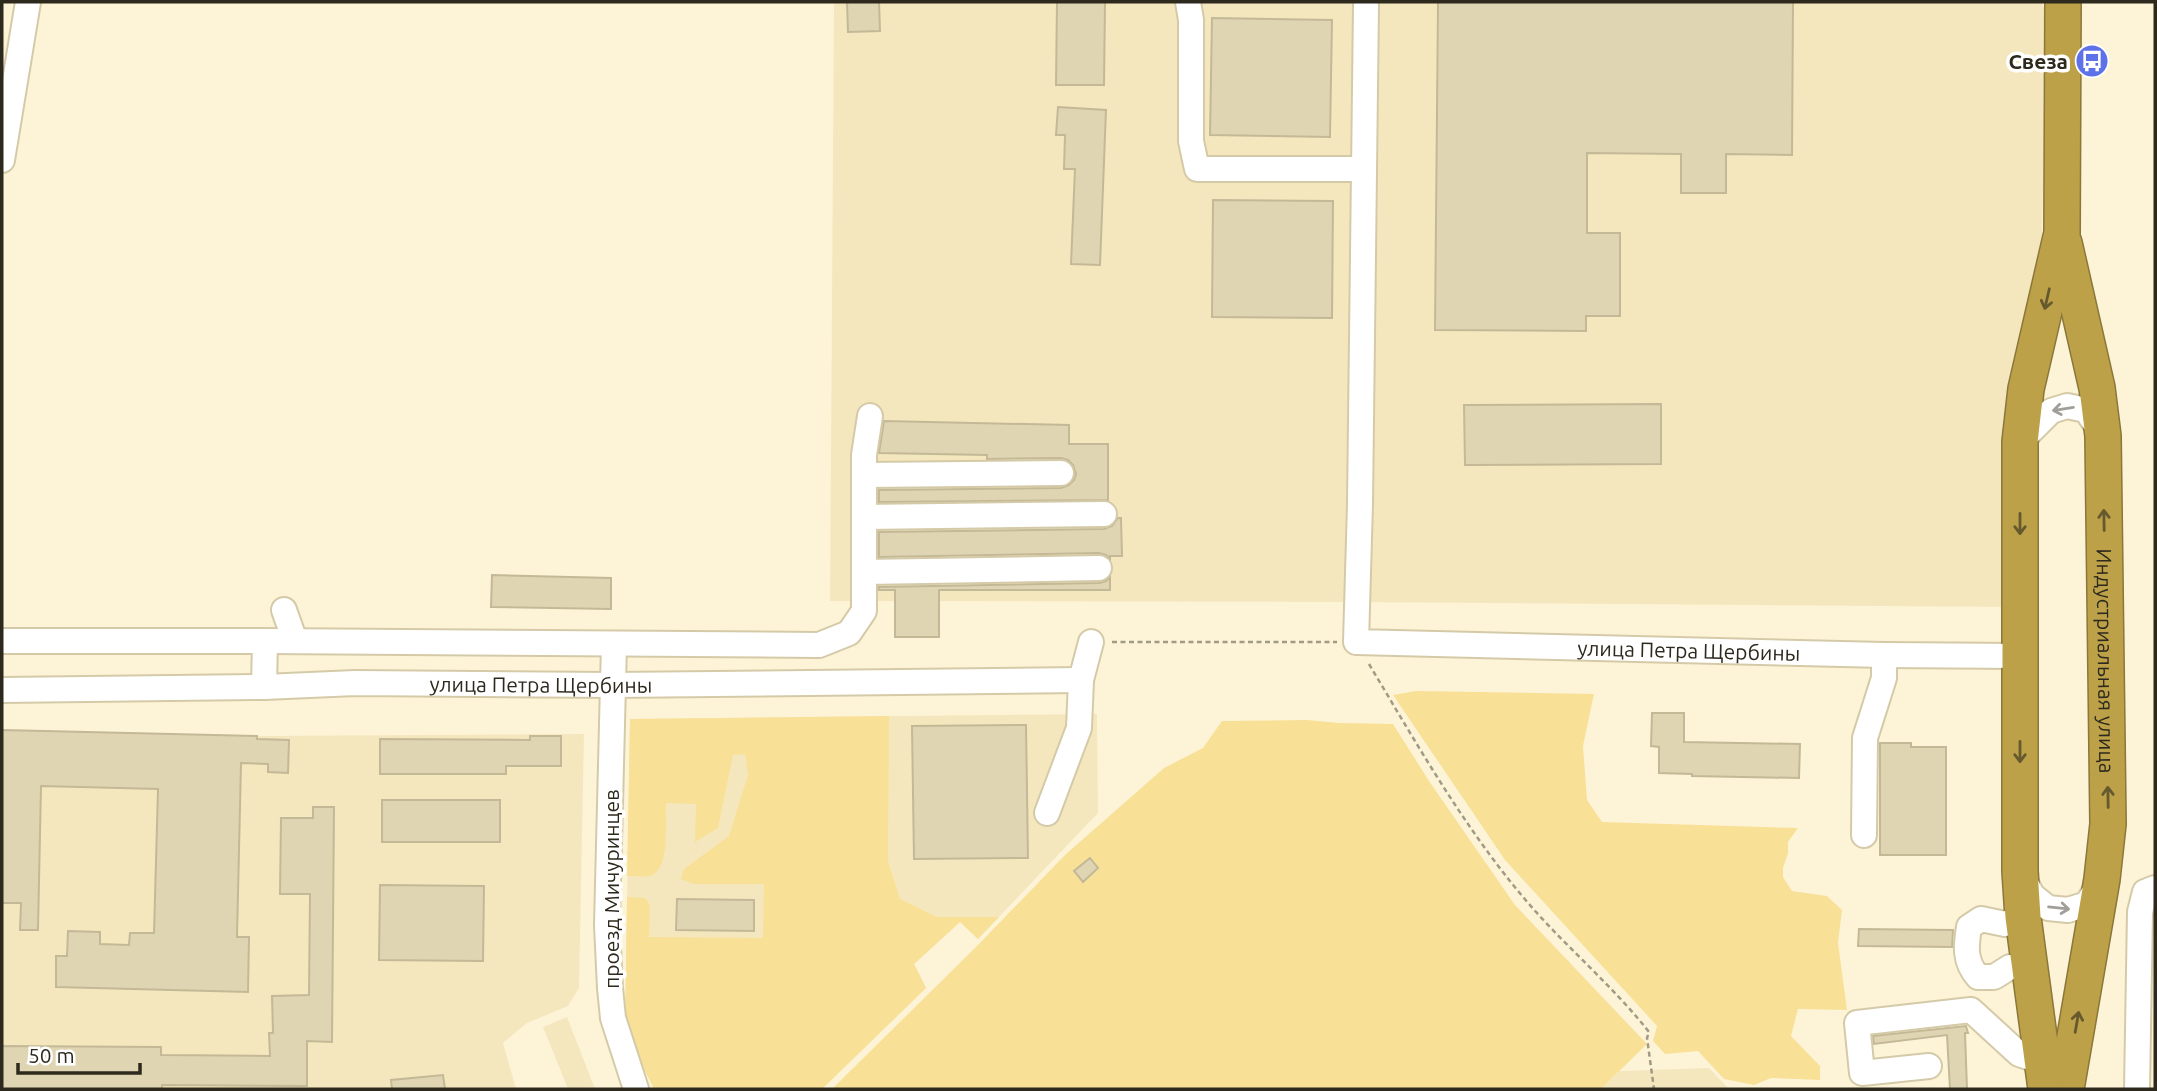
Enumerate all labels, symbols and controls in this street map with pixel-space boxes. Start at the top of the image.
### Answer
bus stop icon: Свеза [2073,42,2111,80]
place label: Свеза [2008,49,2068,73]
one-way arrow [2039,287,2053,310]
one-way arrow [2052,403,2074,416]
one-way arrow [2097,509,2111,532]
one-way arrow [2013,513,2027,536]
street label: Индустриальная улица [2092,548,2119,774]
street label: улица Петра Щербины [1577,635,1801,665]
street label: улица Петра Щербины [429,672,652,697]
one-way arrow [2013,740,2027,763]
one-way arrow [2101,786,2115,809]
street label: проезд Мичуринцев [599,789,623,989]
one-way arrow [2047,902,2070,915]
one-way arrow [2071,1011,2084,1034]
scale bar [18,1032,140,1076]
text: 50 m [28,1043,75,1067]

